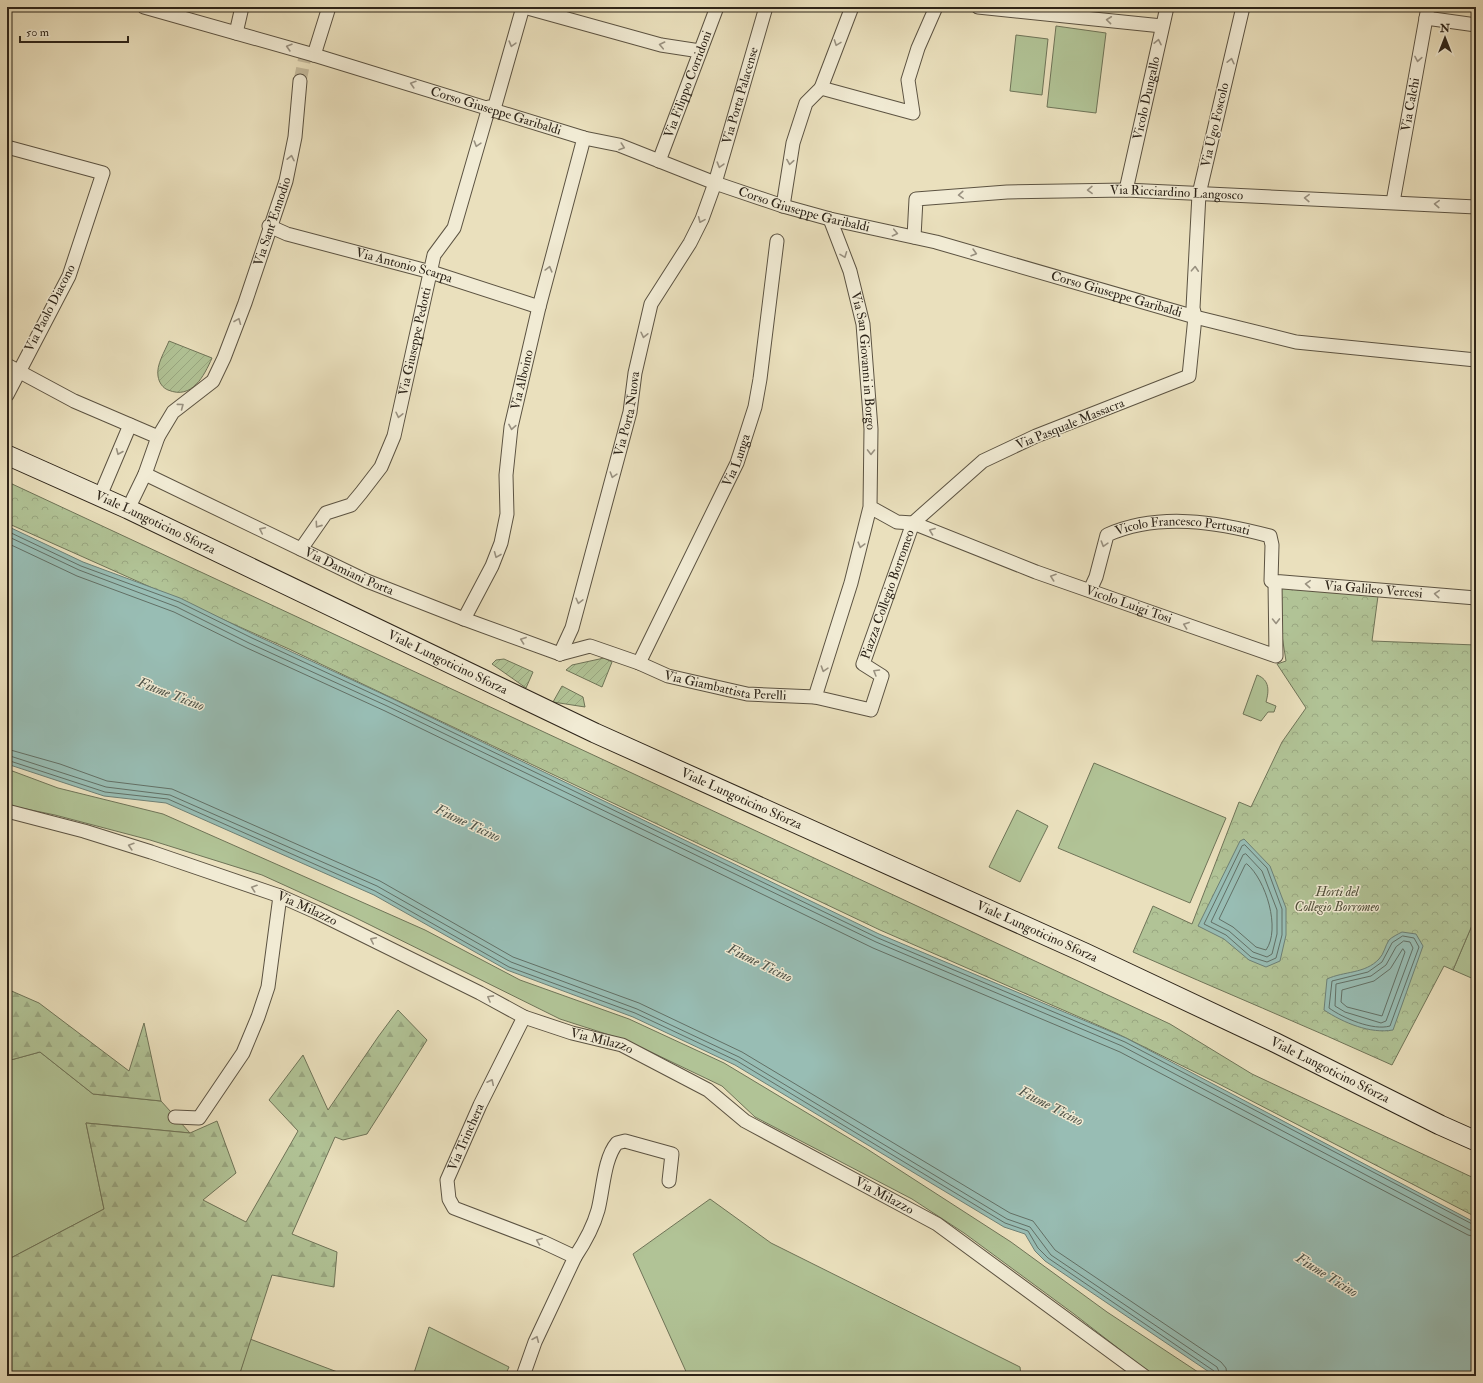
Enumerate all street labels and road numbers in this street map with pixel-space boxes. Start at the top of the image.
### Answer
street label: Via Filippo Corridoni [661,28,715,140]
street label: Via Porta Palacense [719,45,762,146]
street label: Vicolo Dungallo [1129,55,1164,141]
street label: Via Calchi [1398,76,1423,133]
street label: Via Ugo Foscolo [1198,81,1232,169]
street label: Corso Giuseppe Garibaldi [429,83,564,139]
street label: Via Sant'Ennodio [250,176,295,268]
street label: Via Ricciardino Langosco [1110,182,1244,204]
street label: Corso Giuseppe Garibaldi [736,183,872,235]
street label: Via Antonio Scarpa [354,244,455,287]
street label: Via Paolo Diacono [21,262,79,354]
street label: Corso Giuseppe Garibaldi [1049,268,1185,321]
street label: Via Giuseppe Pedotti [395,285,435,397]
street label: Via San Giovanni in Borgo [847,290,879,431]
street label: Via Alboino [507,348,537,411]
street label: Via Porta Nuova [610,370,643,458]
street label: Via Pasquale Massacra [1013,395,1127,453]
street label: Via Lunga [719,431,754,489]
street label: Viale Lungoticino Sforza [93,487,219,558]
street label: Vicolo Francesco Pertusati [1113,513,1252,539]
street label: Piazza Collegio Borromeo [857,528,918,661]
street label: Via Damiani Porta [302,544,396,599]
street label: Via Galileo Vercesi [1324,577,1424,602]
street label: Vicolo Luigi Tosi [1083,582,1175,627]
street label: Viale Lungoticino Sforza [385,627,511,698]
street label: Via Giambattista Perelli [663,667,787,704]
street label: Viale Lungoticino Sforza [678,765,805,833]
street label: Via Milazzo [275,888,340,929]
street label: Viale Lungoticino Sforza [974,897,1101,966]
street label: Via Milazzo [569,1025,636,1057]
street label: Viale Lungoticino Sforza [1268,1033,1393,1107]
street label: Via Trinchera [444,1100,488,1173]
street label: Via Milazzo [852,1174,917,1218]

